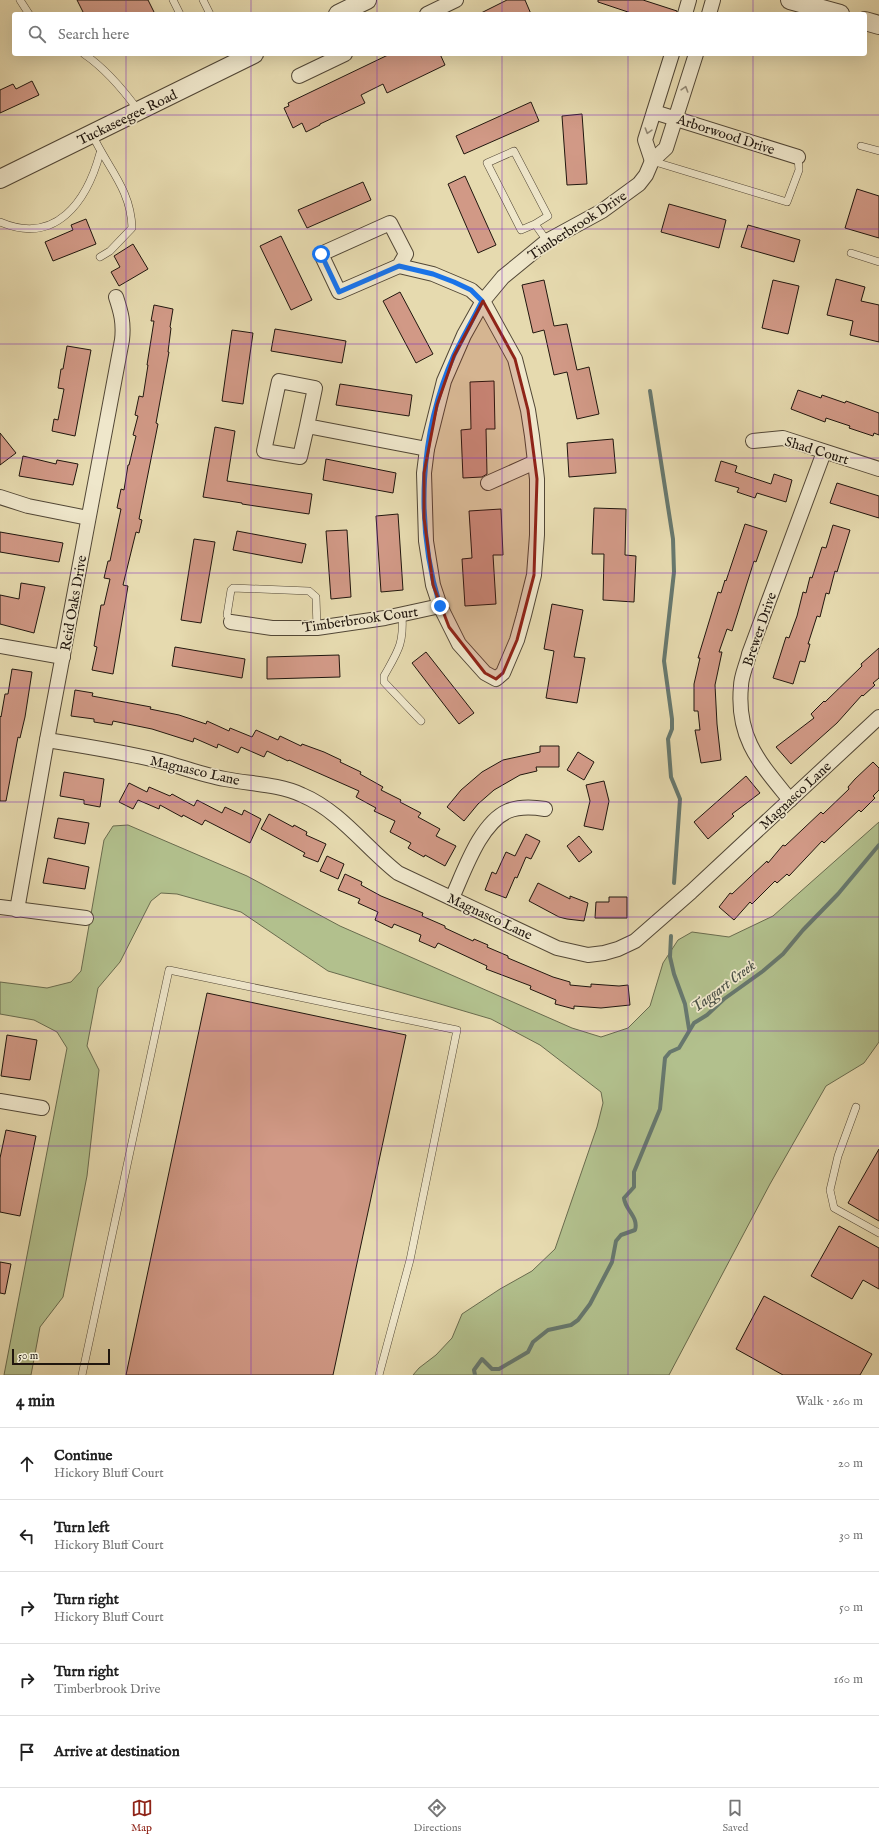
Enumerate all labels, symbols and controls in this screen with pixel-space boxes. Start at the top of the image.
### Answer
search box [12,12,867,56]
icon: search [26,23,48,45]
text: Search here [58,25,129,44]
street label: Tuckaseegee Road [75,86,181,150]
one-way arrow [680,86,689,93]
street label: Arborwood Drive [673,110,778,159]
one-way arrow [644,128,653,135]
street label: Timberbrook Drive [525,187,631,265]
route start [312,245,330,263]
street label: Shad Court [783,433,851,469]
street label: Reid Oaks Drive [57,553,91,652]
street label: Brewer Drive [739,589,781,669]
route end [431,597,449,615]
street label: Timberbrook Court [301,603,419,637]
street label: Magnasco Lane [148,752,242,790]
street label: Magnasco Lane [756,757,836,834]
street label: Magnasco Lane [444,889,535,945]
water label: Taggart Creek [687,956,760,1018]
scale bar [12,1347,110,1366]
text: 50 m [18,1349,38,1363]
text: 4 min [16,1391,55,1412]
text: Walk · 260 m [796,1393,863,1410]
text: Continue [54,1446,112,1465]
icon: ahead [16,1453,38,1475]
text: 20 m [838,1455,863,1472]
text: Hickory Bluff Court [54,1465,164,1482]
text: Turn left [54,1518,110,1537]
icon: left [16,1525,38,1547]
text: 30 m [839,1527,863,1544]
text: Hickory Bluff Court [54,1537,164,1554]
text: Turn right [54,1590,119,1609]
icon: right [16,1597,38,1619]
text: 50 m [839,1599,863,1616]
text: Hickory Bluff Court [54,1609,164,1626]
text: Turn right [54,1662,119,1681]
icon: right [16,1669,38,1691]
text: 160 m [833,1671,863,1688]
text: Timberbrook Drive [54,1681,160,1698]
icon: arrive [16,1741,38,1763]
text: Arrive at destination [54,1742,180,1761]
tab: Map [131,1797,153,1835]
tab: Directions [414,1797,461,1835]
tab: Saved [722,1797,748,1835]

